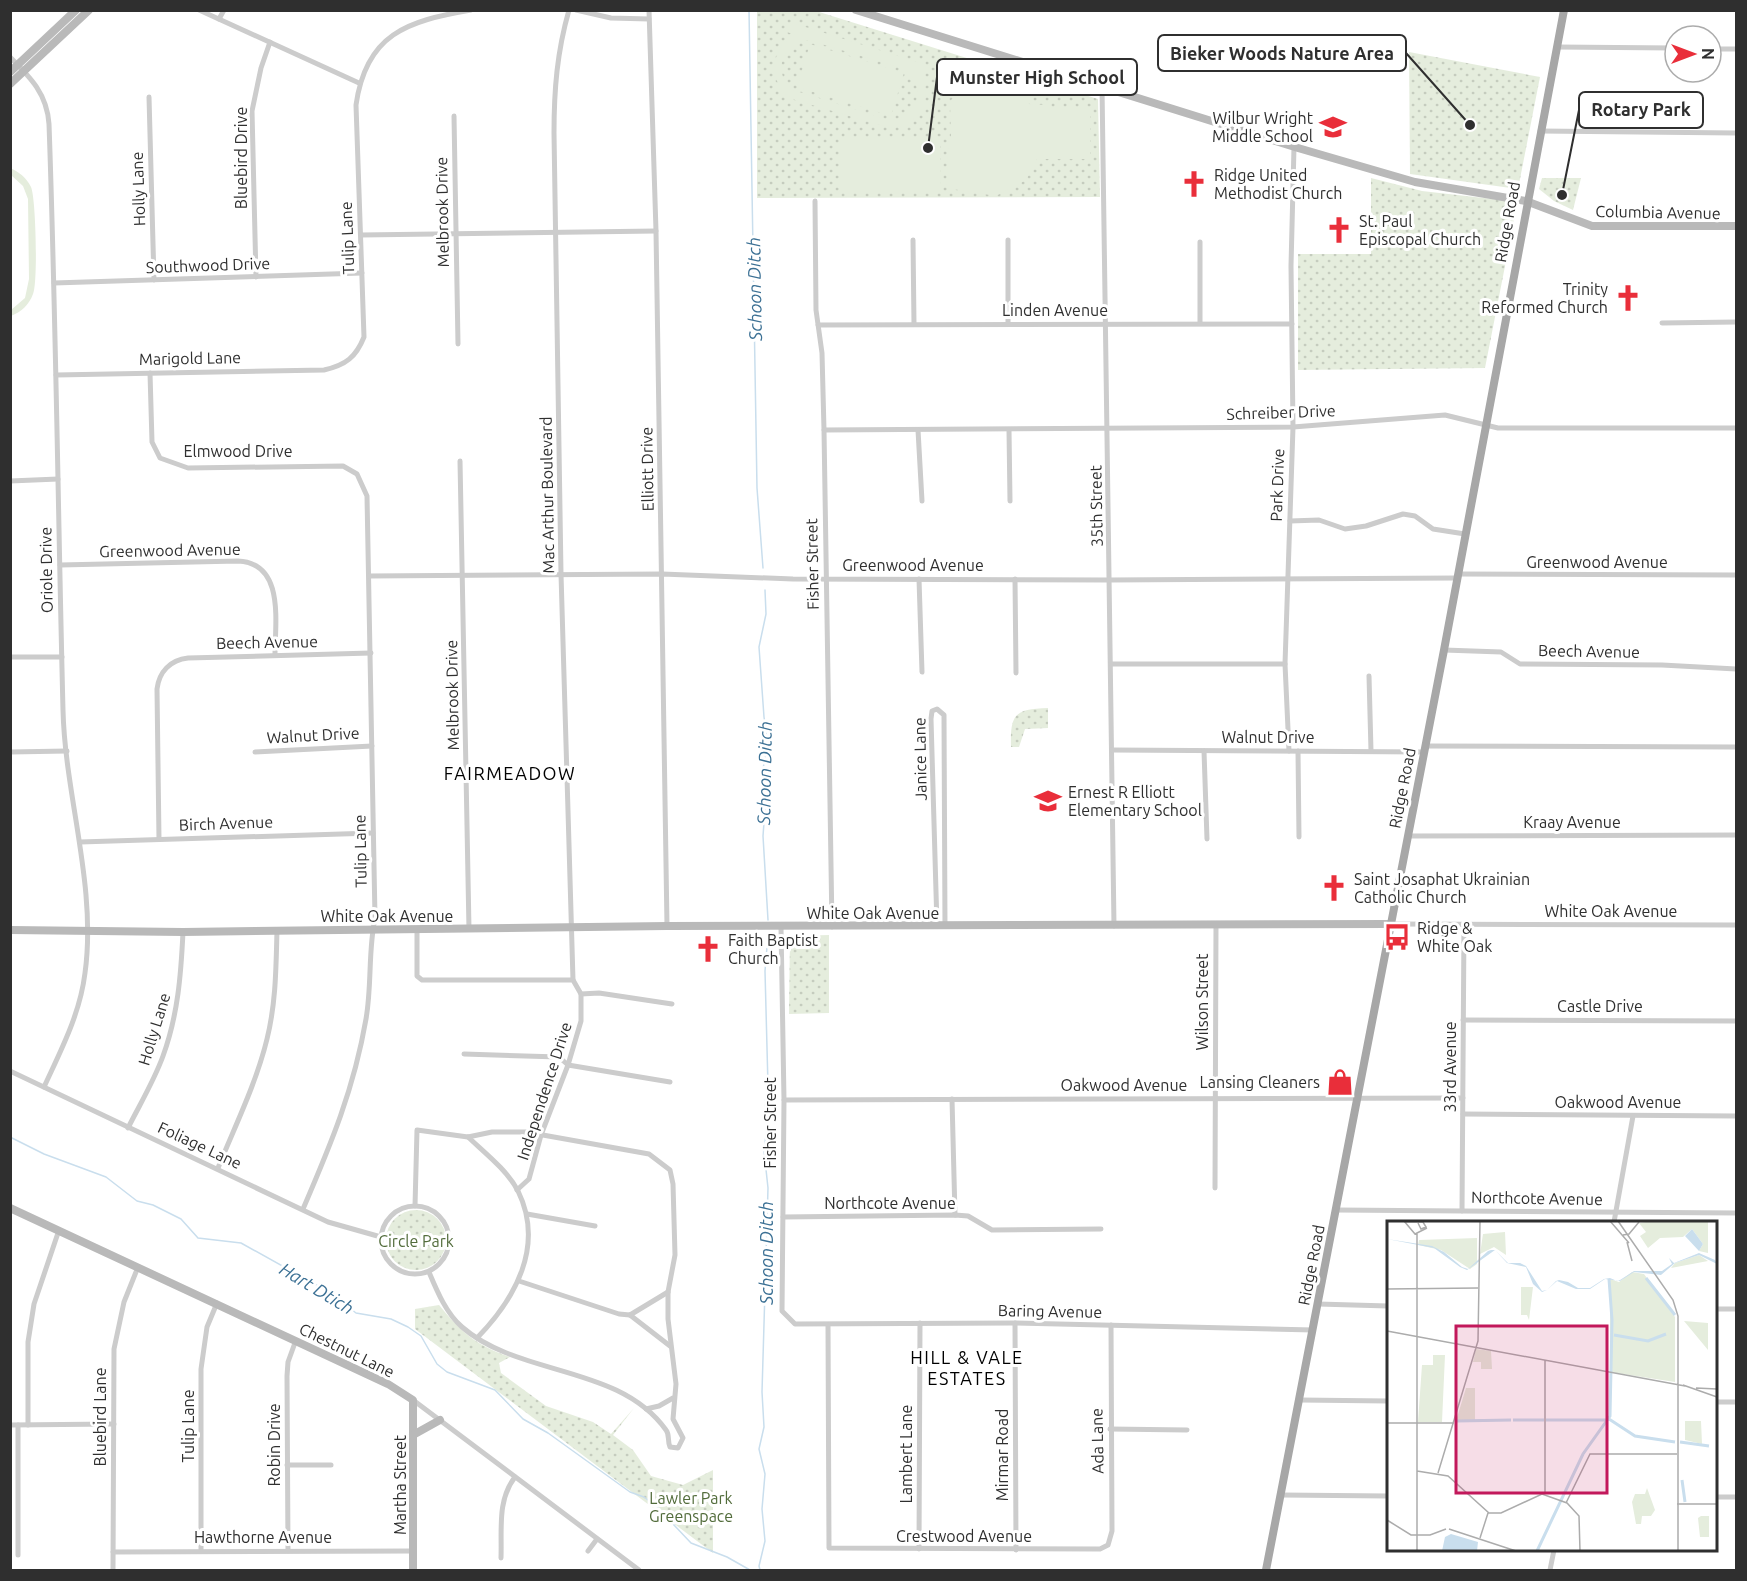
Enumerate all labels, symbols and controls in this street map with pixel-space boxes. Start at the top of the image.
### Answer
north arrow [1663,24,1723,84]
callout: Bieker Woods Nature Area [1158,35,1406,71]
text: Bieker Woods Nature Area [1170,43,1394,63]
text: N [1699,48,1717,60]
callout: Munster High School [937,59,1137,95]
text: Munster High School [949,67,1125,87]
callout: Rotary Park [1579,92,1703,128]
text: Rotary Park [1591,99,1691,119]
street label: Bluebird Drive [232,107,250,209]
place label: Wilbur Wright Middle School [1212,109,1314,145]
school or university icon: Wilbur Wright Middle School [1318,112,1348,142]
street label: Holly Lane [128,151,148,227]
street label: Melbrook Drive [432,157,452,267]
place label: Ridge United Methodist Church [1214,166,1342,202]
church icon: Ridge United Methodist Church [1179,169,1209,199]
street label: Ridge Road [1491,180,1523,264]
street label: Tulip Lane [337,201,357,275]
street label: Columbia Avenue [1595,202,1721,222]
place label: St. Paul Episcopal Church [1359,212,1481,248]
church icon: St. Paul Episcopal Church [1324,215,1354,245]
water label: Schoon Ditch [743,237,765,342]
street label: Southwood Drive [146,254,270,276]
place label: Trinity Reformed Church [1481,280,1608,316]
church icon: Trinity Reformed Church [1613,283,1643,313]
street label: Linden Avenue [1002,301,1108,319]
street label: Marigold Lane [139,348,241,368]
street label: Schreiber Drive [1226,401,1336,423]
street label: Mac Arthur Boulevard [537,416,557,574]
street label: Elliott Drive [637,427,657,511]
street label: Elmwood Drive [184,442,292,460]
street label: Park Drive [1267,448,1287,522]
street label: 35th Street [1086,464,1106,547]
street label: Fisher Street [802,517,822,610]
street label: Oriole Drive [36,527,56,613]
street label: Greenwood Avenue [99,540,241,560]
street label: Greenwood Avenue [1526,553,1668,571]
street label: Greenwood Avenue [842,556,984,574]
street label: Beech Avenue [216,632,318,652]
street label: Melbrook Drive [442,640,462,750]
street label: Beech Avenue [1538,641,1640,661]
street label: Janice Lane [910,717,930,801]
water label: Schoon Ditch [753,721,775,826]
street label: Walnut Drive [266,724,360,746]
street label: Walnut Drive [1222,728,1314,746]
street label: Ridge Road [1385,746,1419,830]
district label: FAIRMEADOW [444,763,576,783]
place label: Ernest R Elliott Elementary School [1068,783,1202,819]
school or university icon: Ernest R Elliott Elementary School [1033,786,1063,816]
street label: Birch Avenue [179,812,273,834]
street label: Kraay Avenue [1523,813,1621,831]
street label: Tulip Lane [350,814,370,888]
place label: Saint Josaphat Ukrainian Catholic Church [1354,870,1530,906]
church icon: Saint Josaphat Ukrainian Catholic Church [1319,873,1349,903]
street label: White Oak Avenue [1545,902,1677,920]
street label: White Oak Avenue [807,904,939,922]
street label: White Oak Avenue [321,907,453,925]
place label: Ridge & White Oak [1417,919,1492,955]
bus stop icon: Ridge & White Oak [1382,922,1412,952]
place label: Faith Baptist Church [728,931,819,967]
church icon: Faith Baptist Church [693,934,723,964]
street label: Wilson Street [1193,953,1211,1050]
street label: Holly Lane [134,991,174,1067]
street label: Castle Drive [1557,997,1643,1015]
street label: Independence Drive [513,1020,575,1162]
street label: 33rd Avenue [1441,1021,1459,1113]
shop icon: Lansing Cleaners [1325,1067,1355,1097]
place label: Lansing Cleaners [1200,1073,1320,1091]
street label: Fisher Street [761,1076,779,1169]
street label: Oakwood Avenue [1061,1076,1187,1094]
street label: Oakwood Avenue [1555,1093,1681,1111]
street label: Foliage Lane [155,1118,245,1172]
street label: Northcote Avenue [1471,1188,1603,1208]
street label: Northcote Avenue [824,1194,956,1212]
water label: Schoon Ditch [756,1201,776,1306]
inset map [1387,1221,1717,1551]
street label: Ridge Road [1294,1223,1328,1307]
park label: Circle Park [378,1232,454,1250]
water label: Hart Dtich [277,1258,357,1318]
street label: Baring Avenue [998,1301,1102,1321]
street label: Chestnut Lane [296,1319,398,1381]
district label: HILL & VALE ESTATES [910,1347,1024,1388]
street label: Bluebird Lane [91,1368,109,1467]
street label: Tulip Lane [179,1389,197,1463]
street label: Robin Drive [265,1403,283,1487]
street label: Lambert Lane [897,1405,915,1503]
street label: Ada Lane [1087,1408,1107,1474]
street label: Mirmar Road [993,1409,1011,1501]
street label: Martha Street [391,1434,409,1535]
park label: Lawler Park Greenspace [649,1489,733,1525]
street label: Crestwood Avenue [896,1527,1032,1545]
street label: Hawthorne Avenue [194,1528,332,1546]

